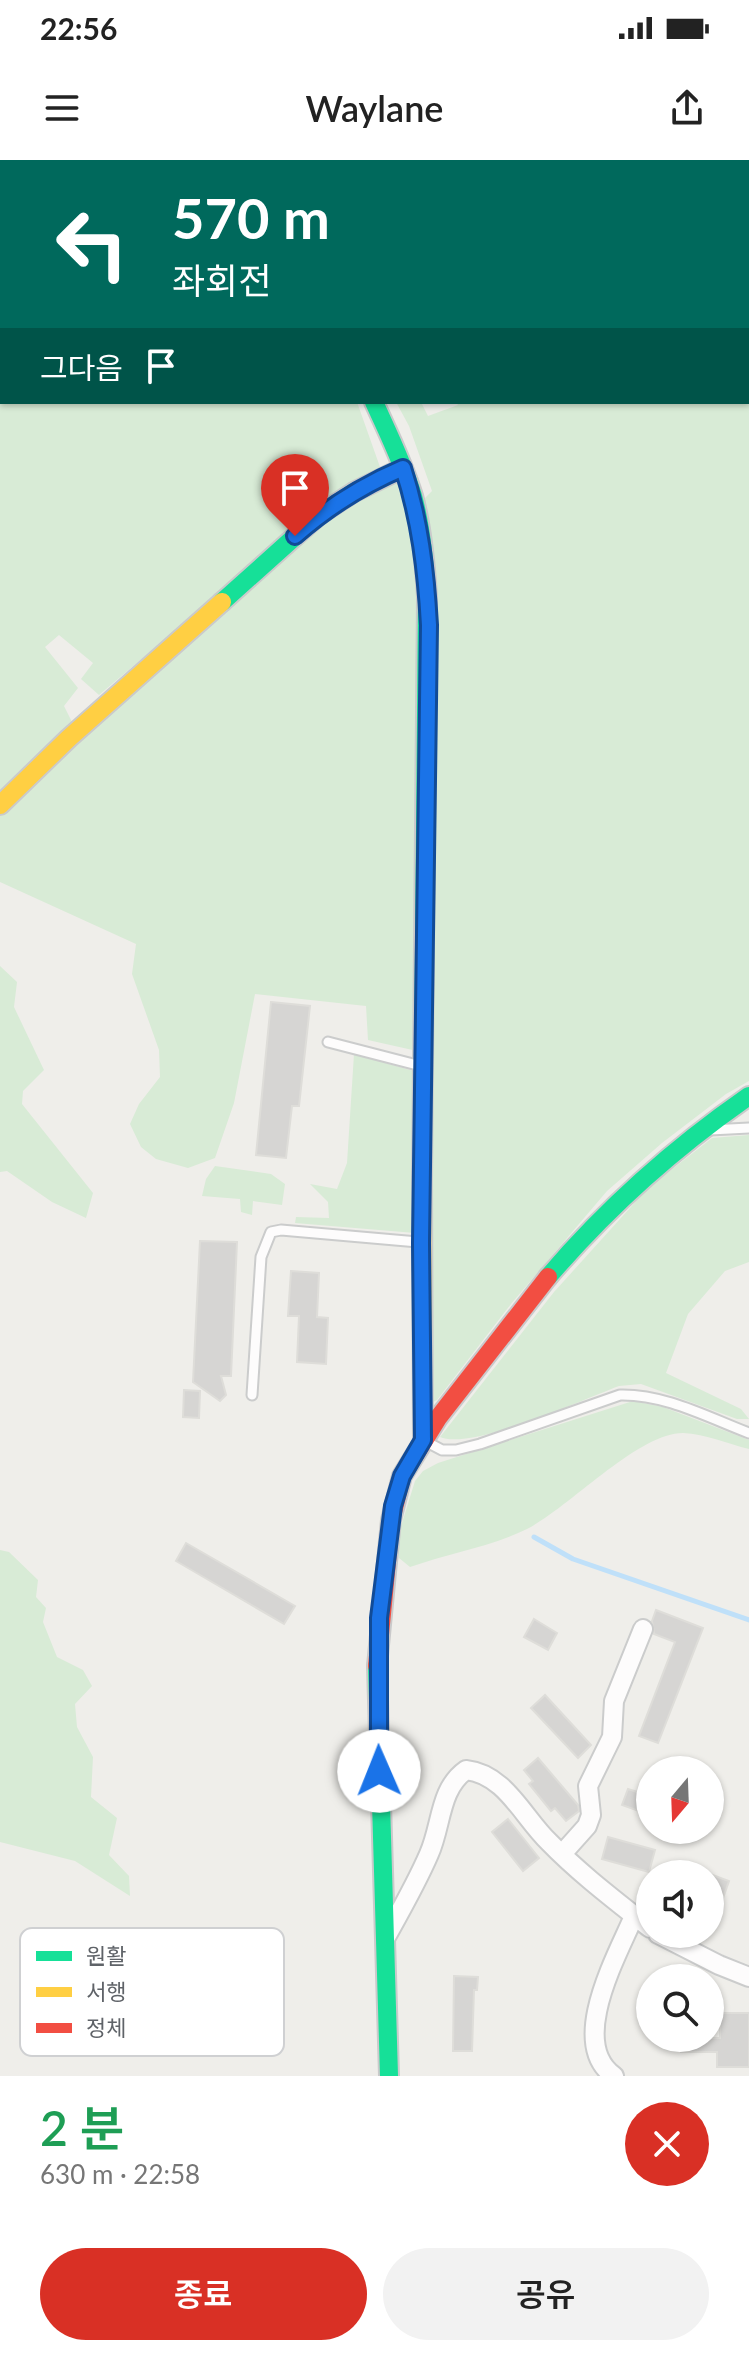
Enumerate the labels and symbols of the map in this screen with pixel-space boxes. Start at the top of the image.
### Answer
pin [261,454,329,536]
position arrow [337,1729,421,1813]
north arrow [636,1756,724,1844]
legend [20,1928,284,2056]
text: 원활 [86,1942,126,1969]
text: 서행 [86,1978,126,2005]
text: 정체 [86,2014,126,2041]

